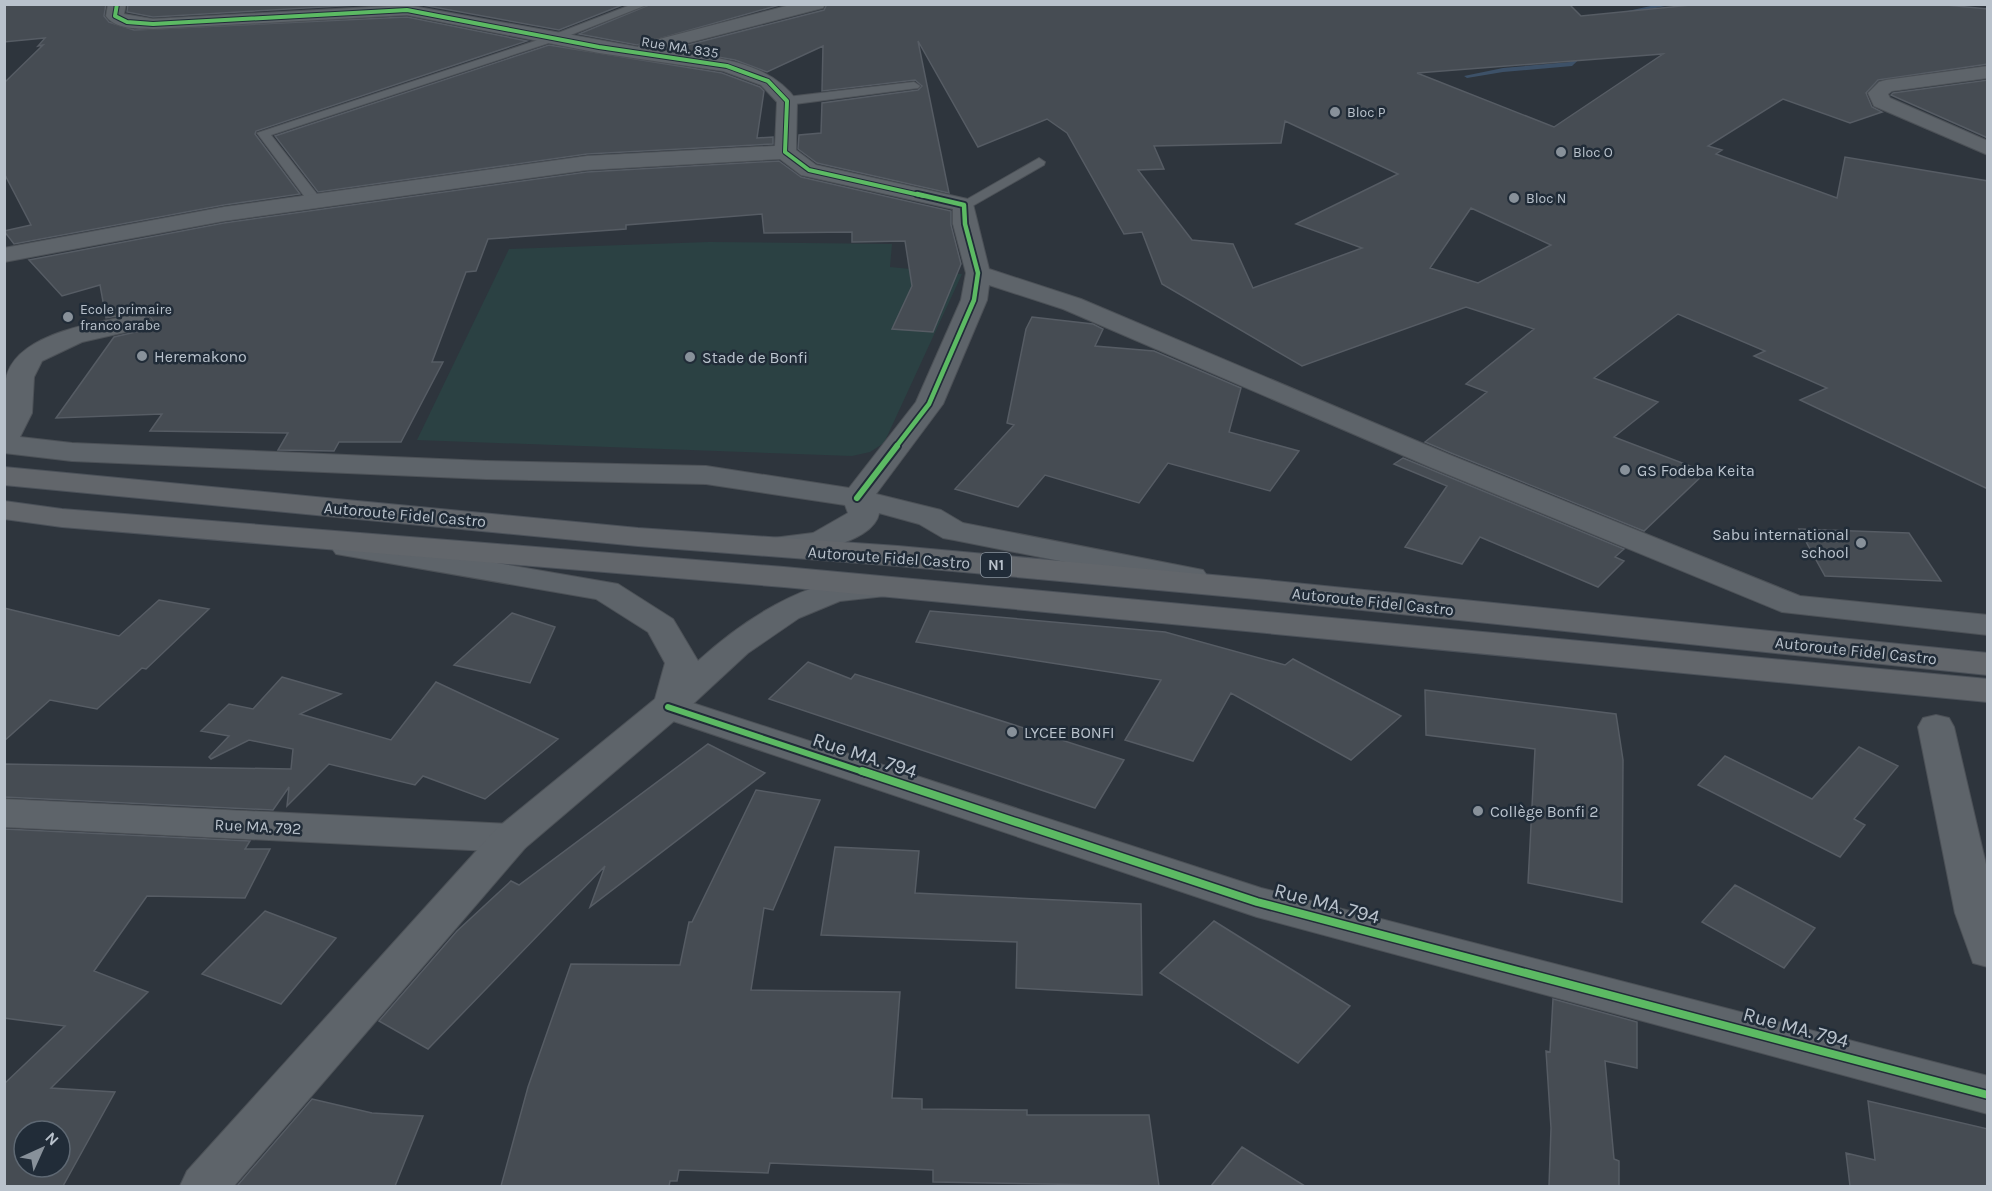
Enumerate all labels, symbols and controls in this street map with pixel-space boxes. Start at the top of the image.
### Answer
street label: Rue MA. 835 [640,33,720,62]
place label: Bloc P [1347,104,1386,121]
marker: Bloc P [1328,105,1342,119]
place label: Bloc O [1573,144,1613,161]
marker: Bloc O [1554,145,1568,159]
place label: Bloc N [1526,190,1566,207]
marker: Bloc N [1507,191,1521,205]
place label: Ecole primaire franco arabe [80,301,172,334]
marker: Ecole primaire franco arabe [61,310,75,324]
place label: Heremakono [154,347,247,366]
place label: Stade de Bonfi [702,348,808,367]
marker: Heremakono [135,349,149,363]
marker: Stade de Bonfi [683,350,697,364]
place label: GS Fodeba Keita [1637,461,1755,480]
marker: GS Fodeba Keita [1618,463,1632,477]
street label: Autoroute Fidel Castro [323,498,487,531]
place label: Sabu international school [1712,525,1849,562]
marker: Sabu international school [1854,536,1868,550]
street label: Autoroute Fidel Castro [807,542,971,573]
road number: N1 [981,553,1011,577]
street label: Autoroute Fidel Castro [1291,584,1455,619]
street label: Autoroute Fidel Castro [1774,633,1938,668]
place label: LYCEE BONFI [1024,723,1115,742]
marker: LYCEE BONFI [1005,725,1019,739]
street label: Rue MA. 794 [810,728,920,783]
place label: Collège Bonfi 2 [1490,802,1598,821]
marker: Collège Bonfi 2 [1471,804,1485,818]
street label: Rue MA. 792 [214,815,302,838]
street label: Rue MA. 794 [1272,878,1382,929]
street label: Rue MA. 794 [1741,1002,1851,1053]
north arrow [12,1119,72,1179]
text: N [41,1128,63,1150]

